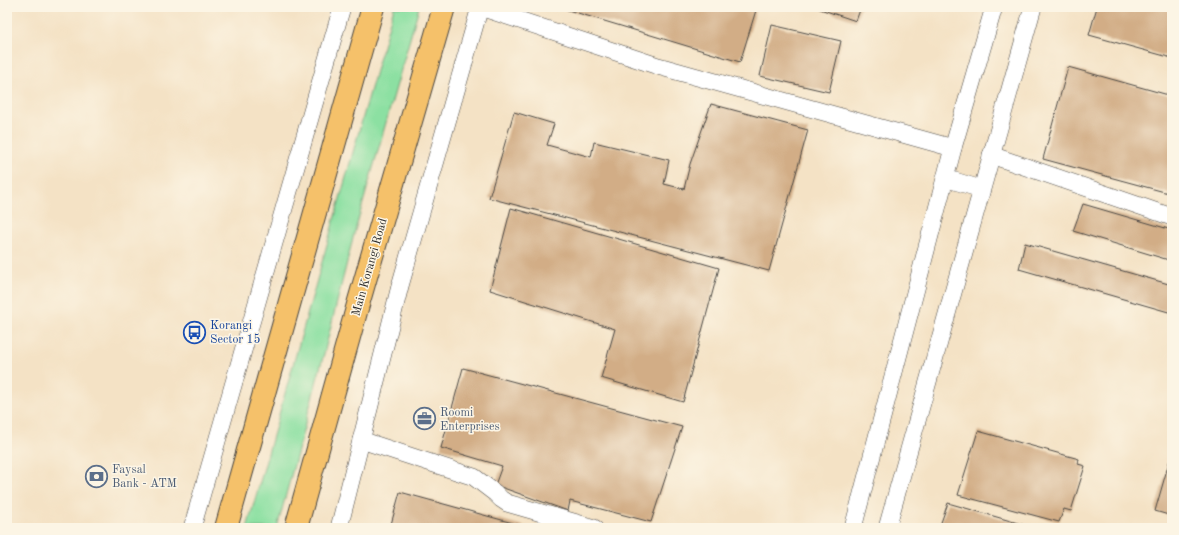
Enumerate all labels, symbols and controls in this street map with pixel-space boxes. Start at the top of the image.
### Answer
street label: Main Korangi Road [350,217,390,318]
bus stop icon: Korangi Sector 15 [181,319,207,345]
place label: Korangi Sector 15 [210,320,261,346]
office icon: Roomi Enterprises [411,406,437,432]
place label: Roomi Enterprises [440,407,500,433]
bank icon: Faysal Bank - ATM [84,463,110,489]
place label: Faysal Bank - ATM [112,464,177,490]

